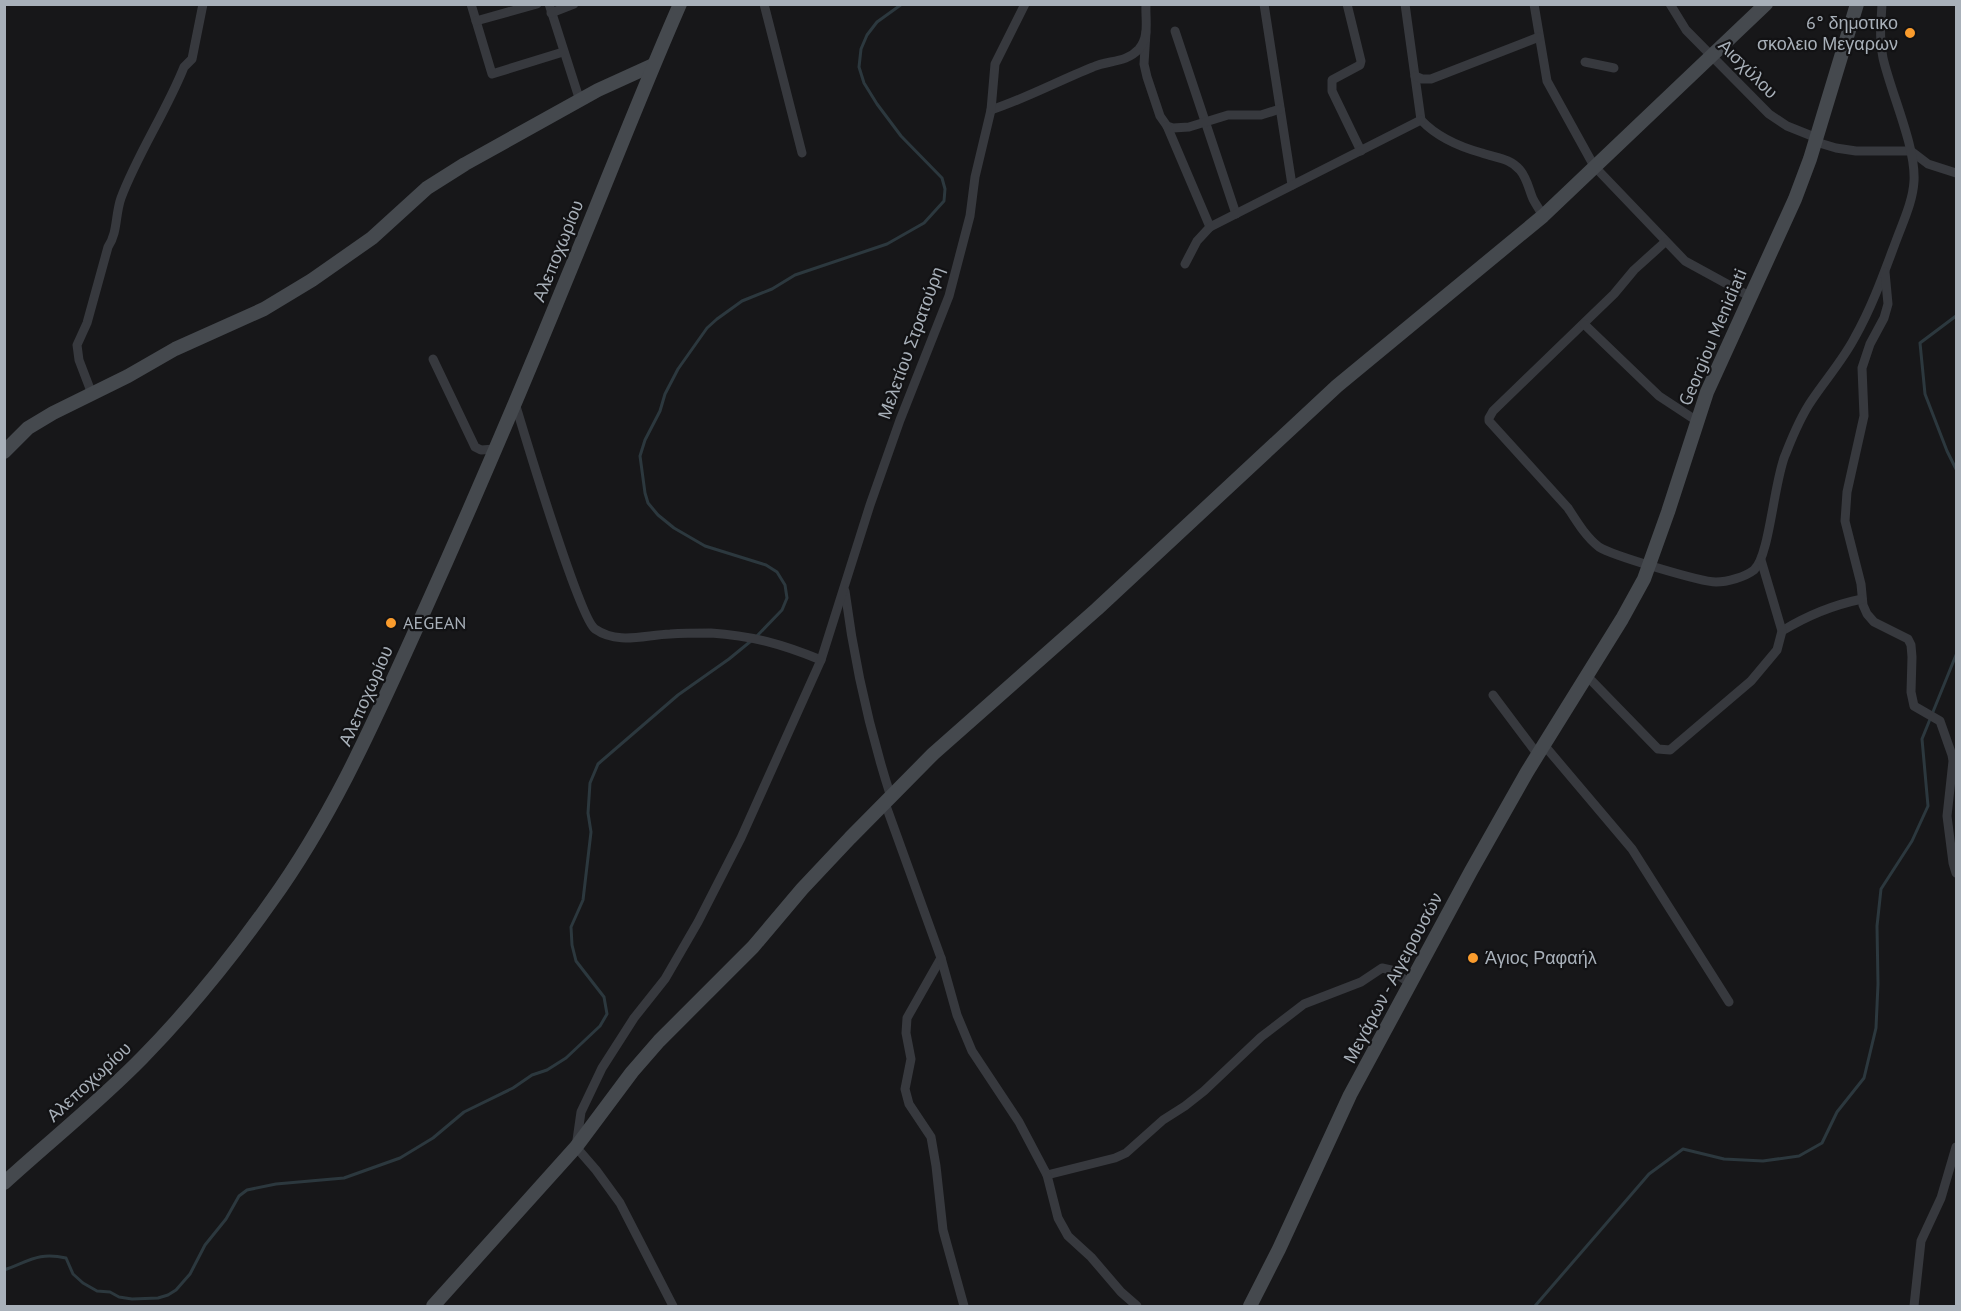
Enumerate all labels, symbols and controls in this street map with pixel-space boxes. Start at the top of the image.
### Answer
place label: 6° δημοτικο σκολειο Μεγαρων [1757,11,1898,55]
marker: 6° δημοτικο σκολειο Μεγαρων [1903,26,1917,40]
street label: Αισχύλου [1714,34,1783,103]
street label: Αλεποχωρίου [527,197,588,305]
street label: Μελετίου Στρατούρη [872,263,949,422]
street label: Georgiou Menidiati [1673,265,1752,409]
place label: AEGEAN [403,611,467,634]
marker: AEGEAN [384,616,398,630]
street label: Αλεποχωρίου [333,642,398,750]
street label: Μεγάρων - Αιγειρουσών [1338,888,1447,1067]
place label: Άγιος Ραφαήλ [1485,946,1597,969]
marker: Άγιος Ραφαήλ [1466,951,1480,965]
street label: Αλεποχωρίου [41,1037,136,1127]

